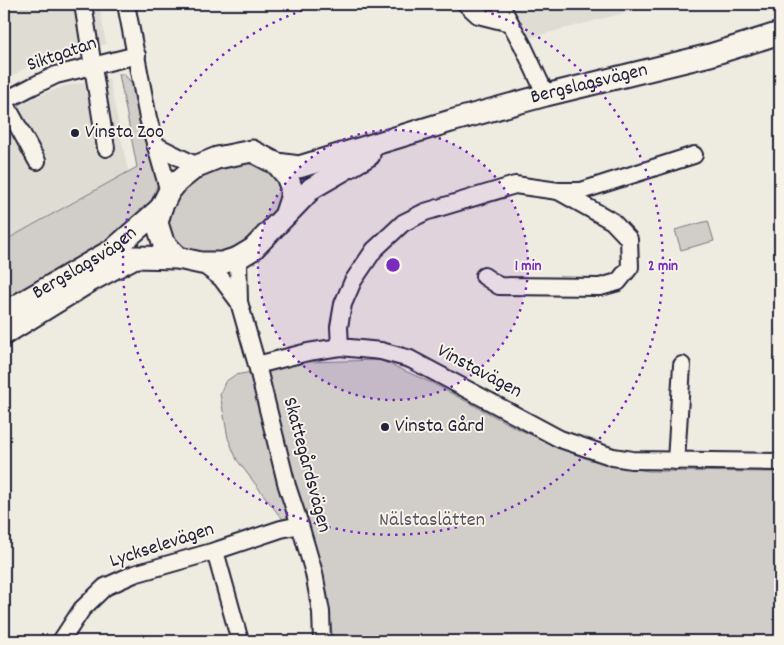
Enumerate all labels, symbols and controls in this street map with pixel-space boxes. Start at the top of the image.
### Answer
street label: Siktgatan [23,30,101,80]
street label: Bergslagsvägen [528,57,651,113]
place label: Vinsta Zoo [85,119,164,147]
marker: Vinsta Zoo [69,127,81,139]
street label: Bergslagsvägen [27,220,144,307]
centre of rings [384,256,402,274]
text: 1 min [515,256,541,278]
text: 2 min [648,256,678,278]
street label: Vinstavägen [431,338,527,406]
street label: Skattegårdsvägen [274,394,338,536]
place label: Vinsta Gård [395,413,484,441]
marker: Vinsta Gård [379,421,391,433]
park label: Nälstaslätten [379,507,485,535]
street label: Lyckselevägen [106,516,218,576]

